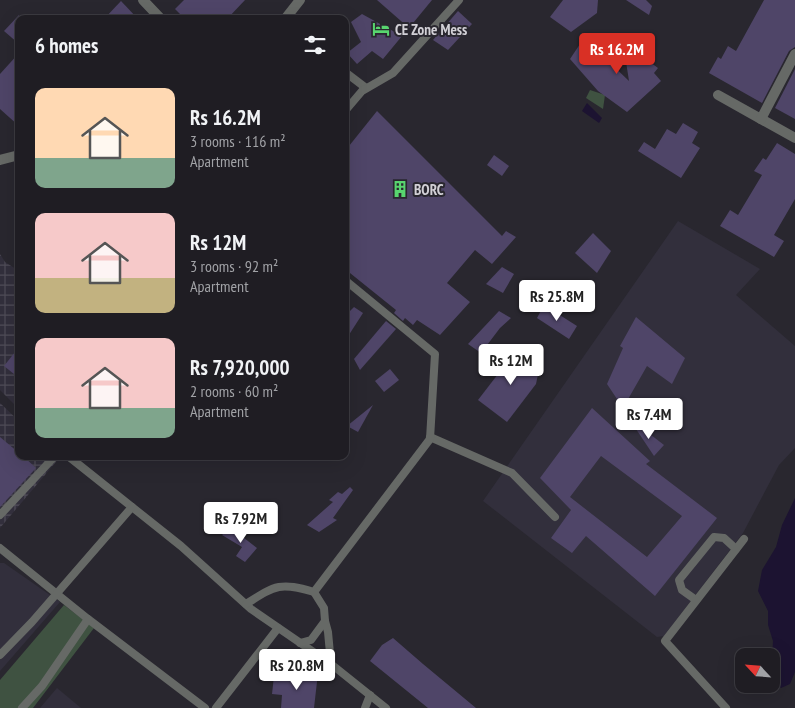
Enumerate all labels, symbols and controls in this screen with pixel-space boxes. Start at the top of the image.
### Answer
hotel icon: CE Zone Mess [371,19,391,39]
place label: CE Zone Mess [395,20,467,39]
icon: filters [301,31,329,59]
text: 6 homes [35,32,98,59]
pin: Rs 16.2M [565,32,669,75]
text: Rs 16.2M [590,39,644,59]
text: Rs 16.2M [190,104,261,131]
icon: home [75,108,135,168]
text: 3 rooms · 116 m² [190,131,286,151]
text: Apartment [190,151,249,171]
building icon: BORC [390,179,410,199]
place label: BORC [414,180,444,199]
text: Rs 12M [190,229,246,256]
icon: home [75,233,135,293]
text: 3 rooms · 92 m² [190,256,278,276]
text: Apartment [190,276,249,296]
pin: Rs 25.8M [505,280,609,322]
text: Rs 25.8M [530,286,584,306]
pin: Rs 12M [470,344,552,386]
text: Rs 12M [490,350,532,370]
text: Rs 7,920,000 [190,354,289,381]
icon: home [75,358,135,418]
text: 2 rooms · 60 m² [190,381,278,401]
pin: Rs 7.4M [603,398,695,440]
text: Apartment [190,401,249,421]
text: Rs 7.4M [627,404,671,424]
pin: Rs 7.92M [189,502,293,544]
text: Rs 7.92M [215,508,267,528]
pin: Rs 20.8M [245,648,349,691]
north arrow [735,648,780,692]
map controls [735,648,780,693]
text: Rs 20.8M [270,655,324,675]

